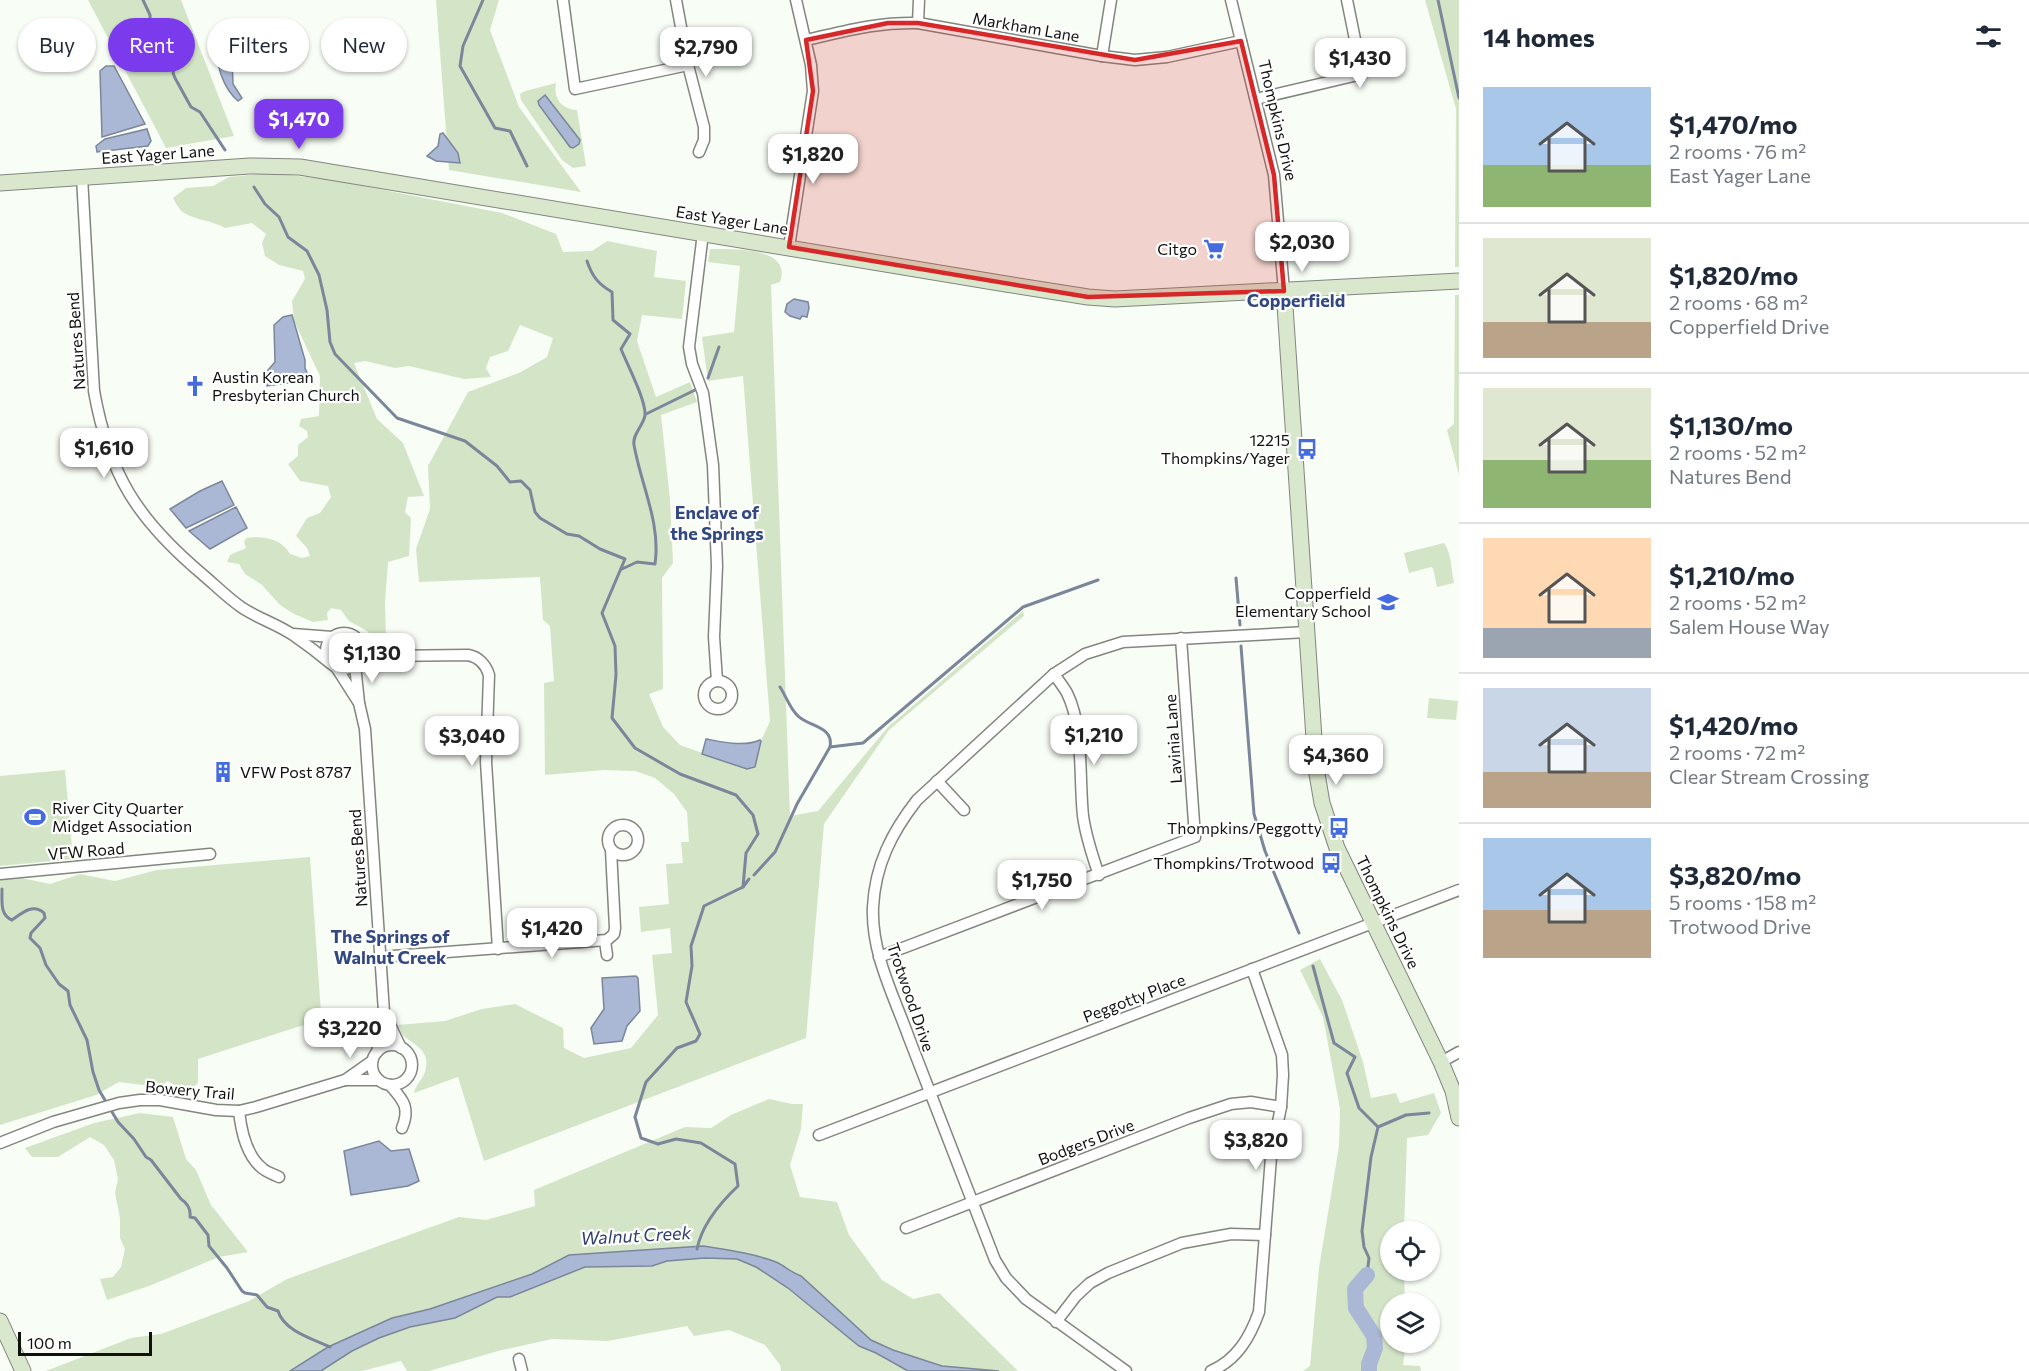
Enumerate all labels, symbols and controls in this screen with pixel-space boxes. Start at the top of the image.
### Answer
street label: Markham Lane [971,8,1081,45]
chip: Buy [18,18,96,72]
chip: Rent [108,18,195,72]
chip: Filters [207,18,309,72]
chip: New [321,18,407,72]
icon: filters [1972,20,2005,53]
text: 14 homes [1483,21,1595,52]
pin: $2,790 [657,27,755,78]
text: $2,790 [674,34,738,58]
pin: $1,430 [1311,38,1409,89]
text: $1,430 [1329,45,1391,69]
street label: Thompkins Drive [1255,58,1302,182]
pin: $1,470 [250,99,348,150]
text: $1,470 [268,106,330,130]
text: $1,470/mo [1669,108,1797,139]
icon: home [1531,111,1603,183]
pin: $1,820 [764,134,862,185]
text: 2 rooms · 76 m² [1669,139,1806,163]
street label: East Yager Lane [101,140,215,167]
text: $1,820 [782,141,844,165]
text: East Yager Lane [1669,163,1811,187]
street label: East Yager Lane [675,201,790,238]
pin: $2,030 [1253,222,1351,273]
text: $2,030 [1269,229,1335,253]
supermarket icon: Citgo [1202,237,1226,261]
place label: Citgo [1157,239,1197,258]
text: $1,820/mo [1669,259,1798,290]
icon: home [1531,262,1603,334]
district label: Copperfield [1247,289,1345,311]
text: 2 rooms · 68 m² [1669,290,1808,314]
street label: Natures Bend [63,291,88,391]
text: Copperfield Drive [1669,314,1829,338]
place label: Austin Korean Presbyterian Church [212,367,360,404]
church icon: Austin Korean Presbyterian Church [183,374,207,398]
text: $1,130/mo [1669,409,1793,440]
icon: home [1531,412,1603,484]
pin: $1,610 [55,428,153,479]
place label: 12215 Thompkins/Yager [1161,430,1291,467]
text: $1,610 [74,435,134,459]
bus stop icon: 12215 Thompkins/Yager [1295,437,1319,461]
text: 2 rooms · 52 m² [1669,440,1806,464]
text: Natures Bend [1669,464,1792,488]
district label: Enclave of the Springs [670,501,764,544]
text: $1,210/mo [1669,559,1795,590]
icon: home [1531,562,1603,634]
place label: Copperfield Elementary School [1235,583,1371,620]
school or university icon: Copperfield Elementary School [1376,590,1400,614]
text: 2 rooms · 52 m² [1669,590,1806,614]
text: Salem House Way [1669,614,1830,638]
pin: $1,130 [323,633,421,684]
text: $1,130 [343,640,401,664]
street label: Lavinia Lane [1160,694,1185,784]
text: $1,420/mo [1669,709,1798,740]
icon: home [1531,712,1603,784]
pin: $1,210 [1045,715,1143,766]
pin: $3,040 [423,716,521,767]
text: $1,210 [1064,722,1124,746]
text: $3,040 [439,723,505,747]
pin: $4,360 [1287,735,1385,786]
text: 2 rooms · 72 m² [1669,740,1805,764]
text: $4,360 [1303,742,1369,766]
building icon: VFW Post 8787 [211,760,235,784]
place label: VFW Post 8787 [240,762,352,781]
text: Clear Stream Crossing [1669,764,1869,788]
place label: River City Quarter Midget Association [52,798,192,835]
sports icon: River City Quarter Midget Association [23,805,47,829]
street label: Natures Bend [345,808,370,908]
bus stop icon: Thompkins/Peggotty [1327,816,1351,840]
place label: Thompkins/Peggotty [1167,818,1322,837]
street label: VFW Road [47,838,125,863]
bus stop icon: Thompkins/Trotwood [1319,851,1343,875]
street label: Thompkins Drive [1353,852,1424,971]
place label: Thompkins/Trotwood [1153,853,1314,872]
text: $3,820/mo [1669,859,1801,890]
pin: $1,750 [993,860,1091,911]
icon: home [1531,862,1603,934]
text: $1,750 [1011,867,1073,891]
text: 5 rooms · 158 m² [1669,890,1816,914]
pin: $1,420 [503,908,601,959]
text: Trotwood Drive [1669,914,1811,938]
text: $1,420 [521,915,583,939]
district label: The Springs of Walnut Creek [330,925,450,968]
street label: Trotwood Drive [884,940,939,1054]
street label: Peggotty Place [1080,969,1188,1026]
pin: $3,220 [301,1008,399,1059]
text: $3,220 [318,1015,382,1039]
street label: Bowery Trail [144,1076,236,1103]
street label: Bodgers Drive [1035,1115,1136,1169]
pin: $3,820 [1207,1120,1305,1171]
text: $3,820 [1224,1127,1288,1151]
water label: Walnut Creek [580,1221,693,1249]
map controls [1380,1221,1440,1353]
button: locate [1380,1221,1440,1281]
button: layers [1380,1293,1440,1353]
scale bar [18,1329,152,1356]
text: 100 m [27,1333,72,1352]

